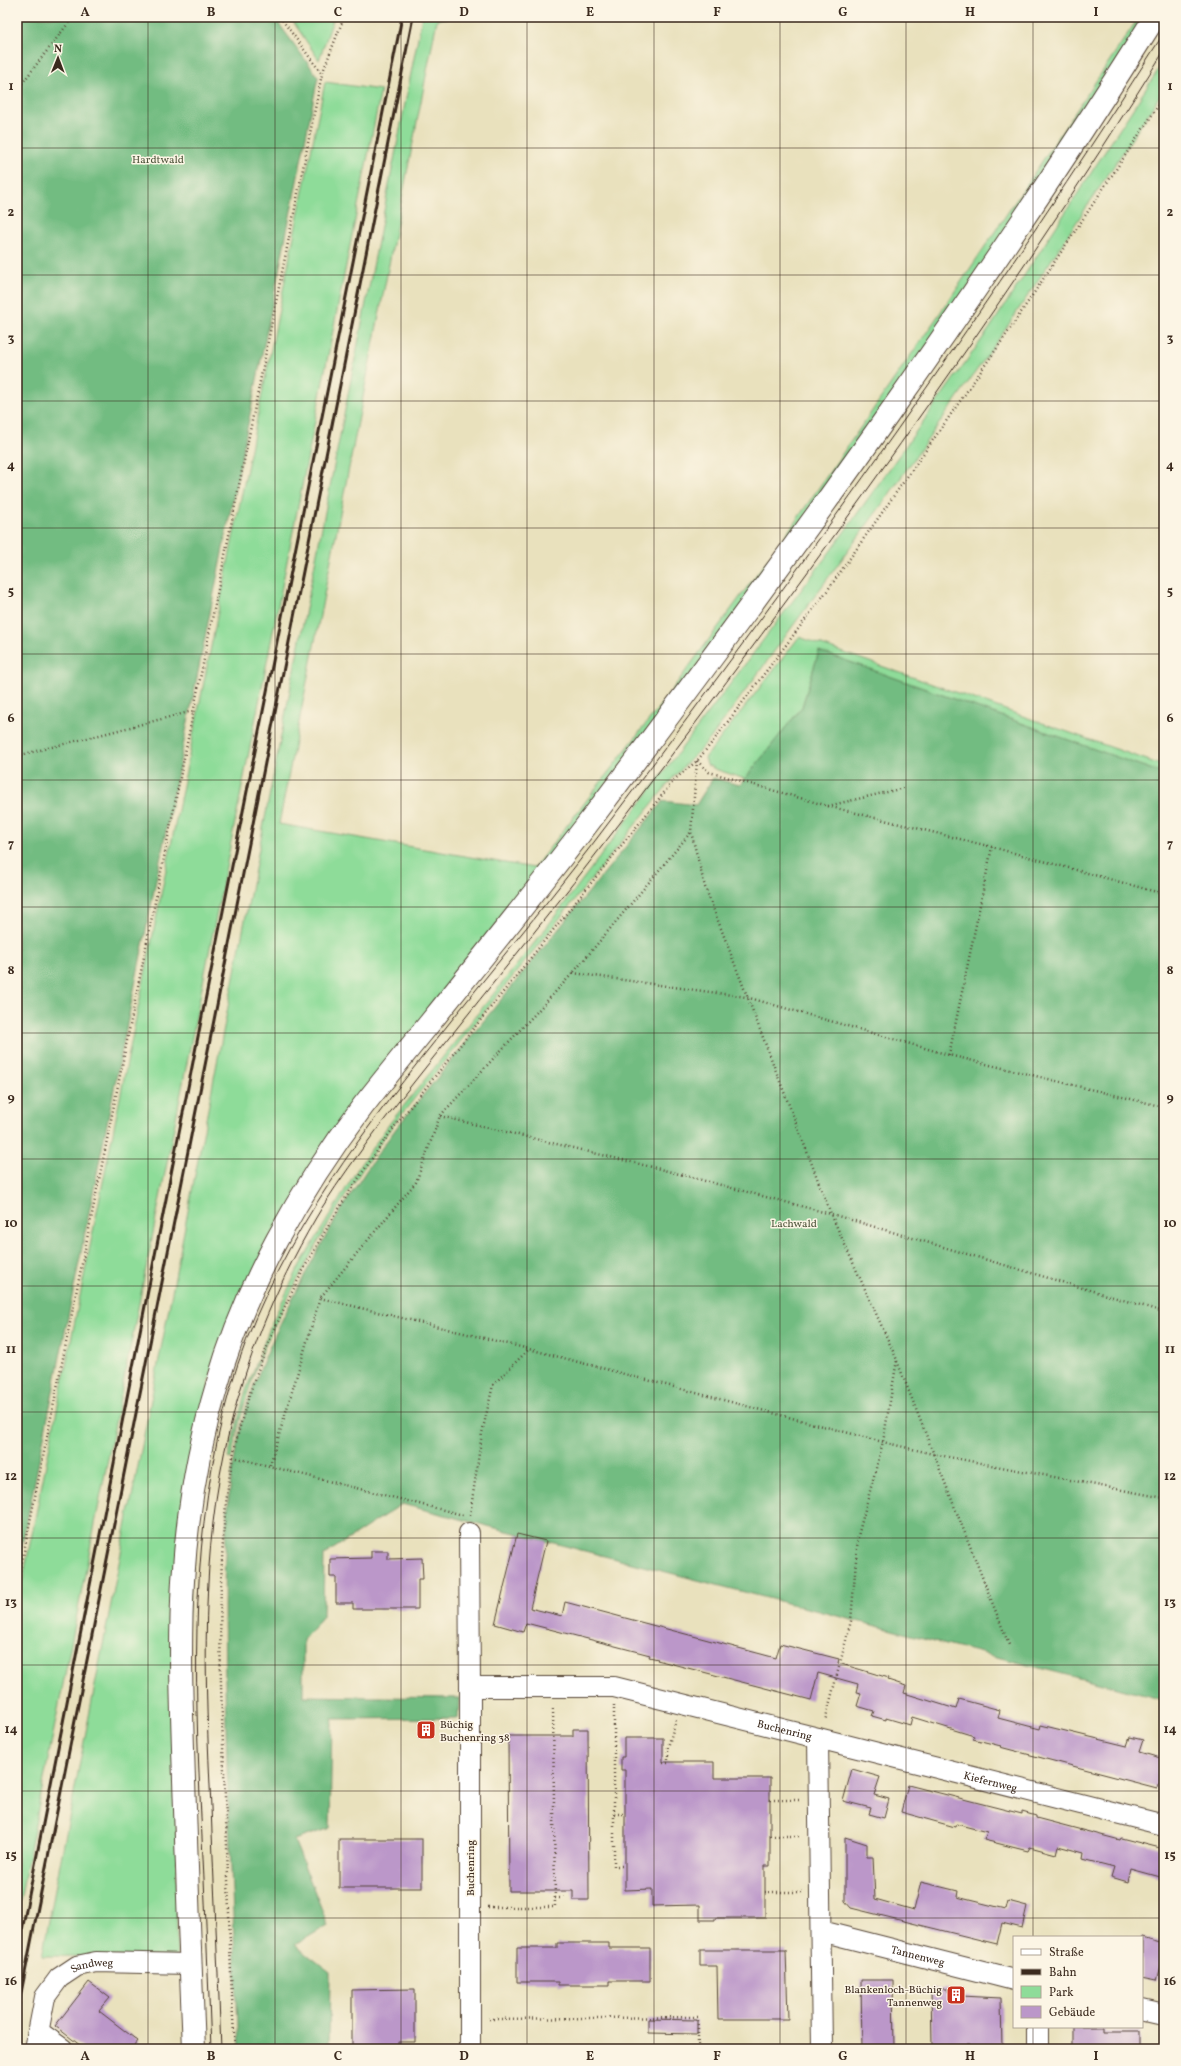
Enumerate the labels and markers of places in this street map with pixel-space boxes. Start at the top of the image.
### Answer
place label: Büchig Buchenring 38 [440,1718,510,1746]
building icon: Büchig Buchenring 38 [415,1719,437,1741]
place label: Blankenloch-Büchig Tannenweg [844,1983,942,2011]
building icon: Blankenloch-Büchig Tannenweg [945,1984,967,2006]

